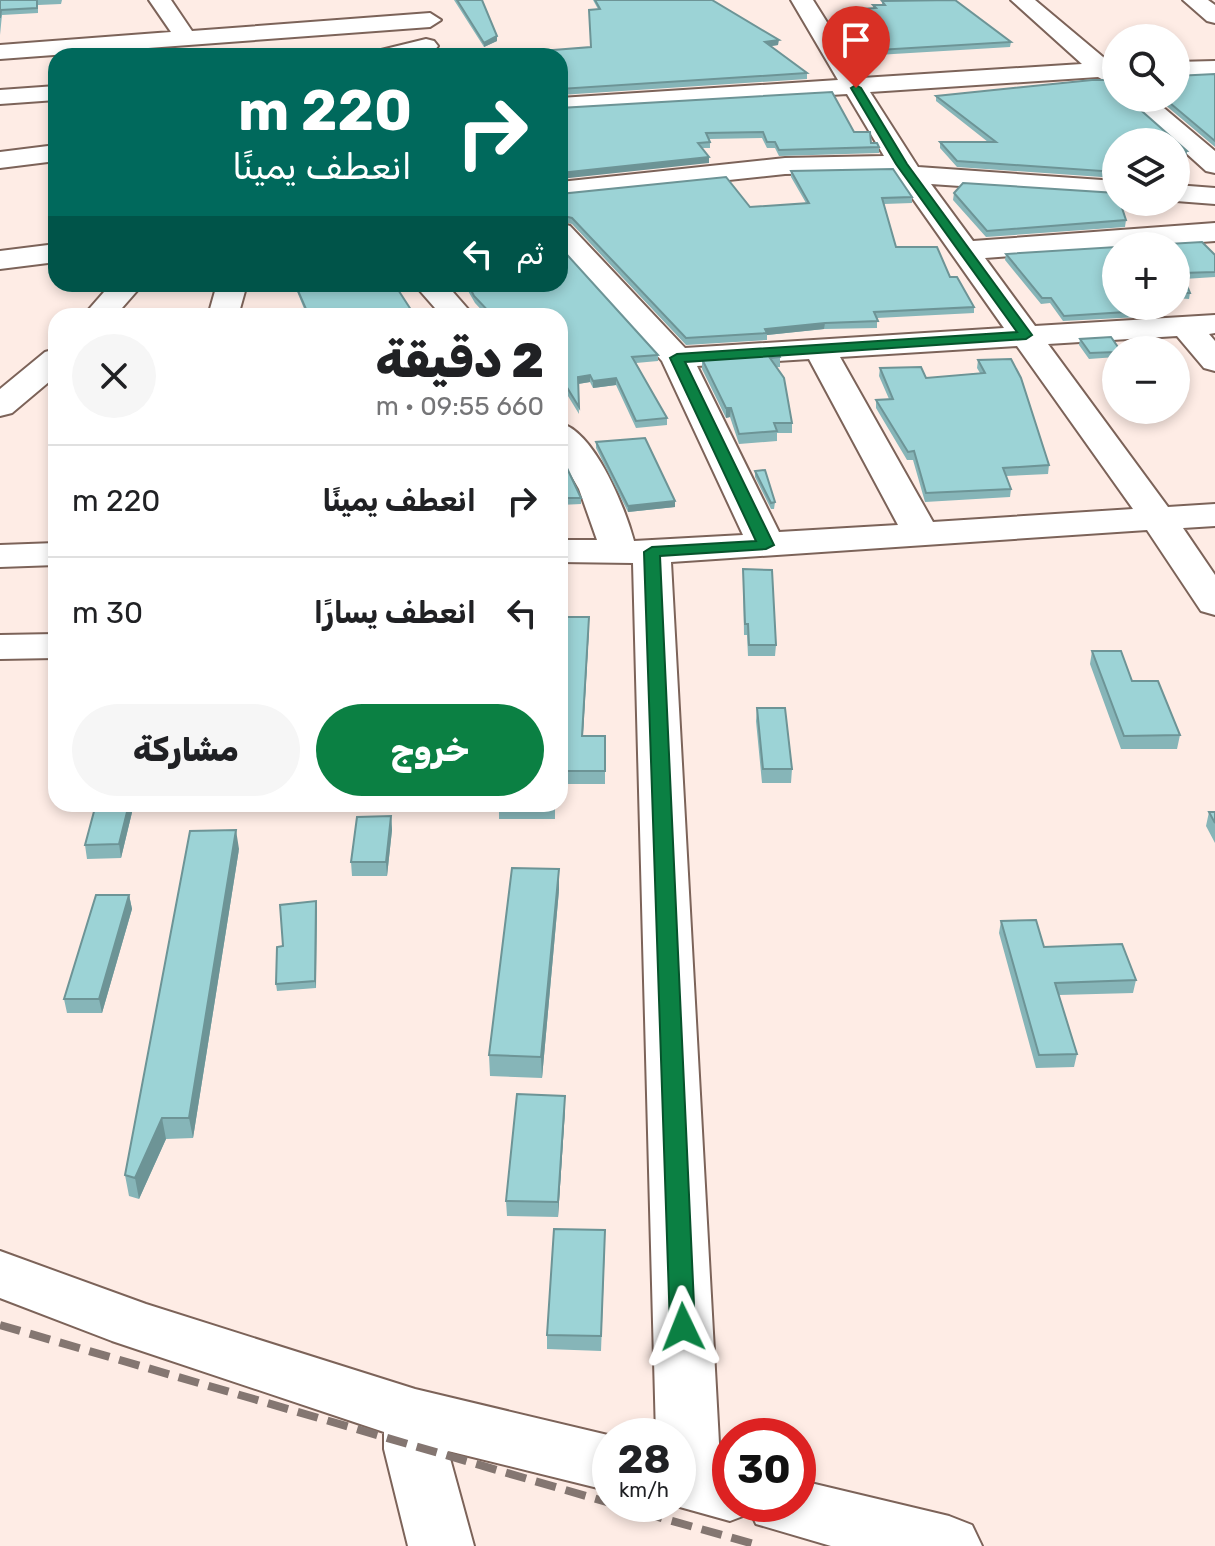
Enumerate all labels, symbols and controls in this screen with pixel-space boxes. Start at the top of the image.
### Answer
pin [822,6,890,88]
icon: arrive [834,18,878,62]
map controls [1102,24,1190,424]
button: search [1102,24,1190,112]
text: 220 m [238,78,412,144]
icon: right [440,80,544,184]
button: layers [1102,128,1190,216]
text: انعطف يمينًا [232,145,412,188]
icon: left [456,232,500,276]
button: + [1102,232,1190,320]
text: ثم [516,236,544,272]
text: 2 دقيقة [375,332,544,389]
button: close [72,334,156,418]
button: − [1102,336,1190,424]
text: 660 m · 09:55 [376,391,544,422]
icon: right [500,479,544,523]
text: 220 m [72,483,160,519]
text: انعطف يمينًا [322,483,476,519]
icon: left [500,591,544,635]
text: 30 m [72,595,143,631]
text: انعطف يسارًا [314,595,476,631]
button: مشاركة [72,704,300,796]
button: خروج [316,704,544,796]
position arrow [641,1285,725,1369]
speed limit sign: 30 [712,1418,816,1522]
text: 28 [617,1436,671,1483]
text: km/h [619,1478,669,1502]

